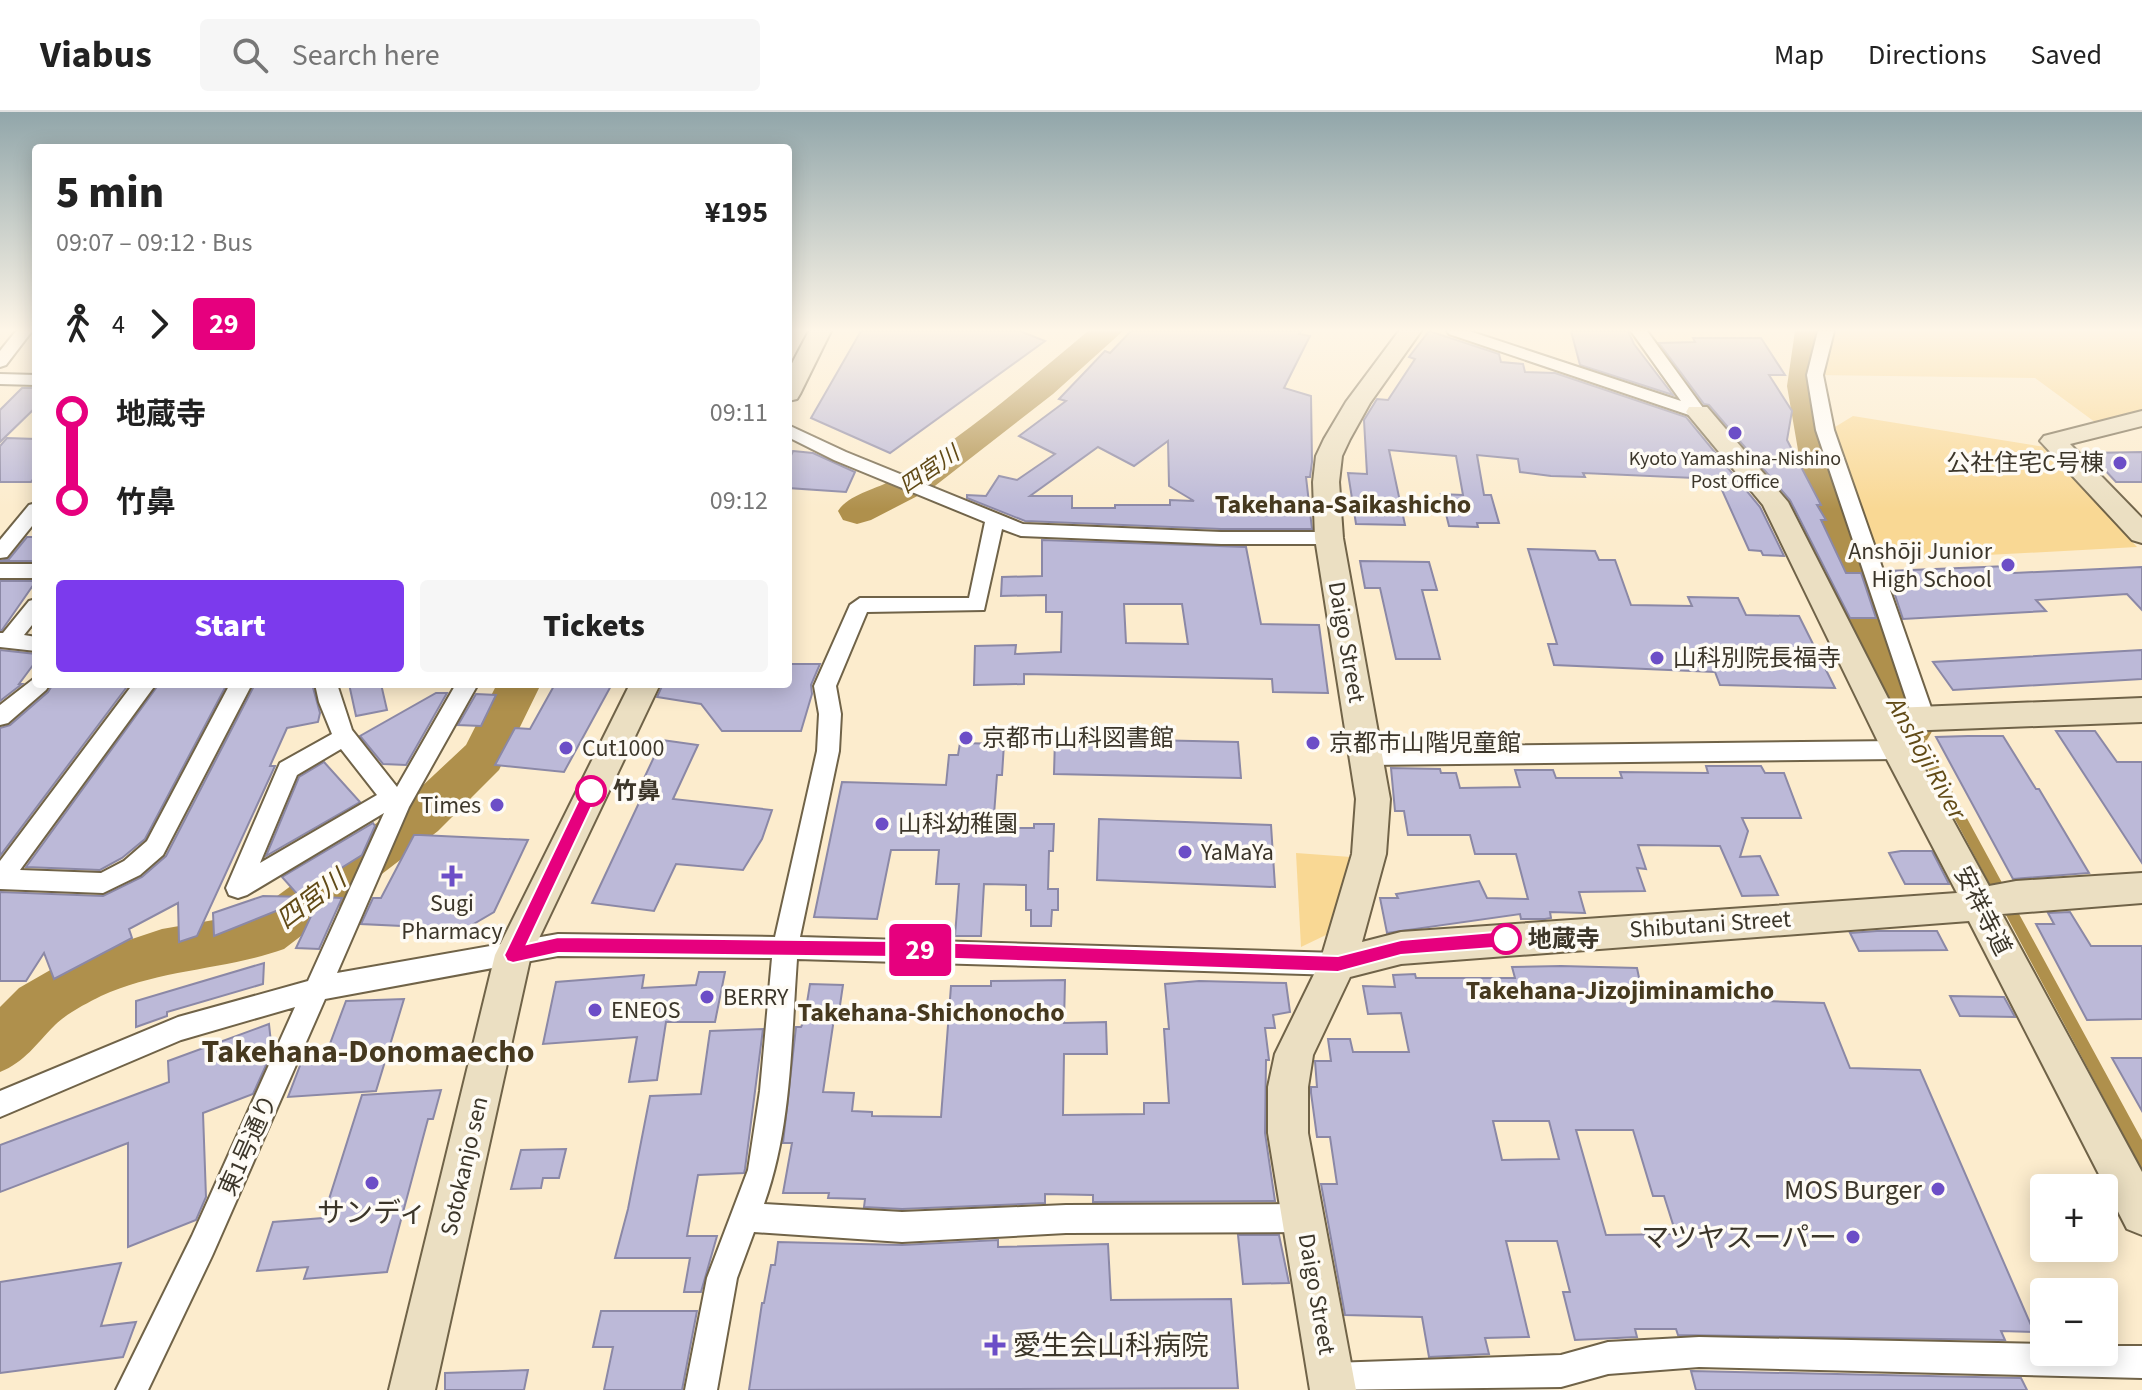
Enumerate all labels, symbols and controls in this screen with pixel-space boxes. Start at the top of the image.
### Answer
search box [200,19,760,91]
text: Viabus [40,28,152,82]
icon: search [228,33,272,77]
text: Search here [292,34,440,77]
text: Map [1774,35,1824,75]
text: Directions [1868,35,1987,75]
text: Saved [2031,35,2102,75]
text: 5 min [56,162,164,225]
text: ¥195 [705,191,768,234]
text: 09:07 – 09:12 · Bus [56,224,252,261]
icon: walk [56,302,100,346]
icon: forward [137,302,181,346]
text: 29 [209,304,239,344]
text: 4 [112,306,125,343]
text: 地蔵寺 [116,393,206,436]
text: 09:11 [710,394,768,431]
marker: Kyoto Yamashina-Nishino Post Office [1726,424,1744,442]
water label: 四宮川 [893,437,968,502]
place label: Kyoto Yamashina-Nishino Post Office [1629,445,1841,496]
place label: 公社住宅C号棟 [1946,446,2104,481]
marker: 公社住宅C号棟 [2111,454,2129,472]
text: 竹鼻 [116,481,176,524]
text: 09:12 [710,482,768,519]
district label: Takehana-Saikashicho [1215,486,1471,523]
place label: Anshōji Junior High School [1848,534,1993,597]
marker: Anshōji Junior High School [1999,556,2017,574]
street label: Daigo Street [1319,579,1374,705]
button: Start [56,580,404,672]
button: Tickets [420,580,768,672]
place label: 山科別院長福寺 [1673,641,1841,676]
marker: 山科別院長福寺 [1648,649,1666,667]
water label: Anshōji River [1877,688,1976,827]
place label: 京都市山科図書館 [982,721,1174,756]
place label: 京都市山階児童館 [1329,726,1521,761]
marker: 京都市山科図書館 [957,729,975,747]
place label: Cut1000 [582,731,664,766]
marker: 京都市山階児童館 [1304,734,1322,752]
marker: Cut1000 [557,739,575,757]
place label: 竹鼻 [613,774,661,809]
marker: 竹鼻 [576,776,606,806]
place label: Times [420,788,481,823]
marker: Times [488,796,506,814]
place label: 山科幼稚園 [898,807,1018,842]
marker: 山科幼稚園 [873,815,891,833]
place label: YaMaYa [1200,835,1274,870]
marker: YaMaYa [1176,843,1194,861]
water label: 四宮川 [269,859,356,938]
street label: 安祥寺道 [1945,861,2020,962]
marker: Sugi Pharmacy [443,867,461,885]
place label: Sugi Pharmacy [401,886,503,949]
street label: Shibutani Street [1628,901,1792,948]
place label: 地蔵寺 [1528,922,1600,957]
line badge: 29 [884,924,956,976]
marker: 地蔵寺 [1491,924,1521,954]
text: 29 [905,930,935,970]
district label: Takehana-Jizojiminamicho [1466,972,1774,1009]
place label: BERRY [723,980,789,1015]
marker: BERRY [698,988,716,1006]
place label: ENEOS [611,993,681,1028]
district label: Takehana-Shichonocho [797,994,1065,1031]
marker: ENEOS [586,1001,604,1019]
district label: Takehana-Donomaecho [202,1029,534,1075]
street label: 東1号通り [211,1089,286,1202]
street label: Sotokanjo sen [431,1093,497,1239]
place label: MOS Burger [1784,1170,1922,1210]
marker: サンディ [363,1174,381,1192]
map controls [2030,1174,2118,1366]
button: + [2030,1174,2118,1262]
marker: MOS Burger [1929,1180,1947,1198]
place label: サンディ [317,1193,427,1233]
place label: マツヤスーパー [1641,1218,1837,1258]
marker: マツヤスーパー [1844,1228,1862,1246]
street label: Daigo Street [1289,1231,1344,1357]
button: − [2030,1278,2118,1366]
place label: 愛生会山科病院 [1013,1326,1209,1366]
marker: 愛生会山科病院 [984,1334,1006,1356]

